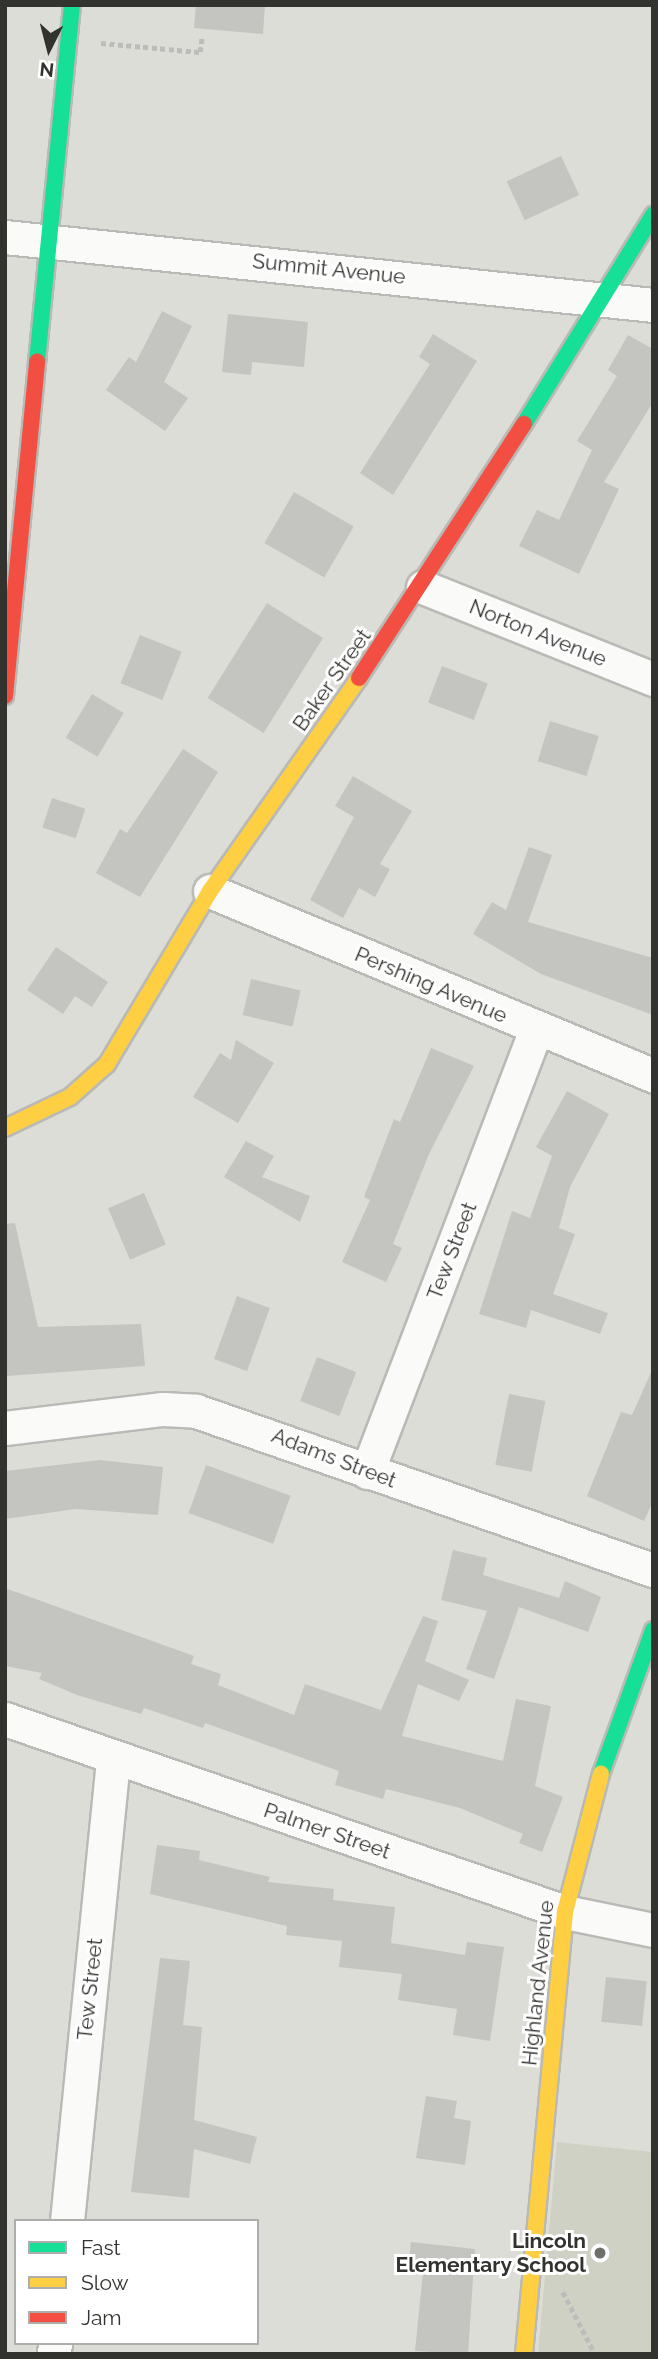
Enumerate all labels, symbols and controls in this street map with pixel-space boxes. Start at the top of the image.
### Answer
north arrow [14,14,84,84]
text: N [38,58,55,82]
street label: Summit Avenue [251,248,407,290]
street label: Norton Avenue [465,594,611,672]
street label: Baker Street [287,624,377,736]
street label: Pershing Avenue [351,941,511,1029]
street label: Tew Street [422,1198,482,1304]
street label: Adams Street [268,1423,400,1493]
street label: Palmer Street [260,1797,394,1865]
street label: Highland Avenue [517,1899,559,2067]
street label: Tew Street [72,1936,108,2042]
legend [14,2219,259,2345]
place label: Lincoln Elementary School [395,2228,586,2278]
text: Fast [81,2235,121,2260]
marker: Lincoln Elementary School [592,2245,608,2261]
text: Slow [81,2270,129,2295]
text: Jam [81,2305,122,2330]

